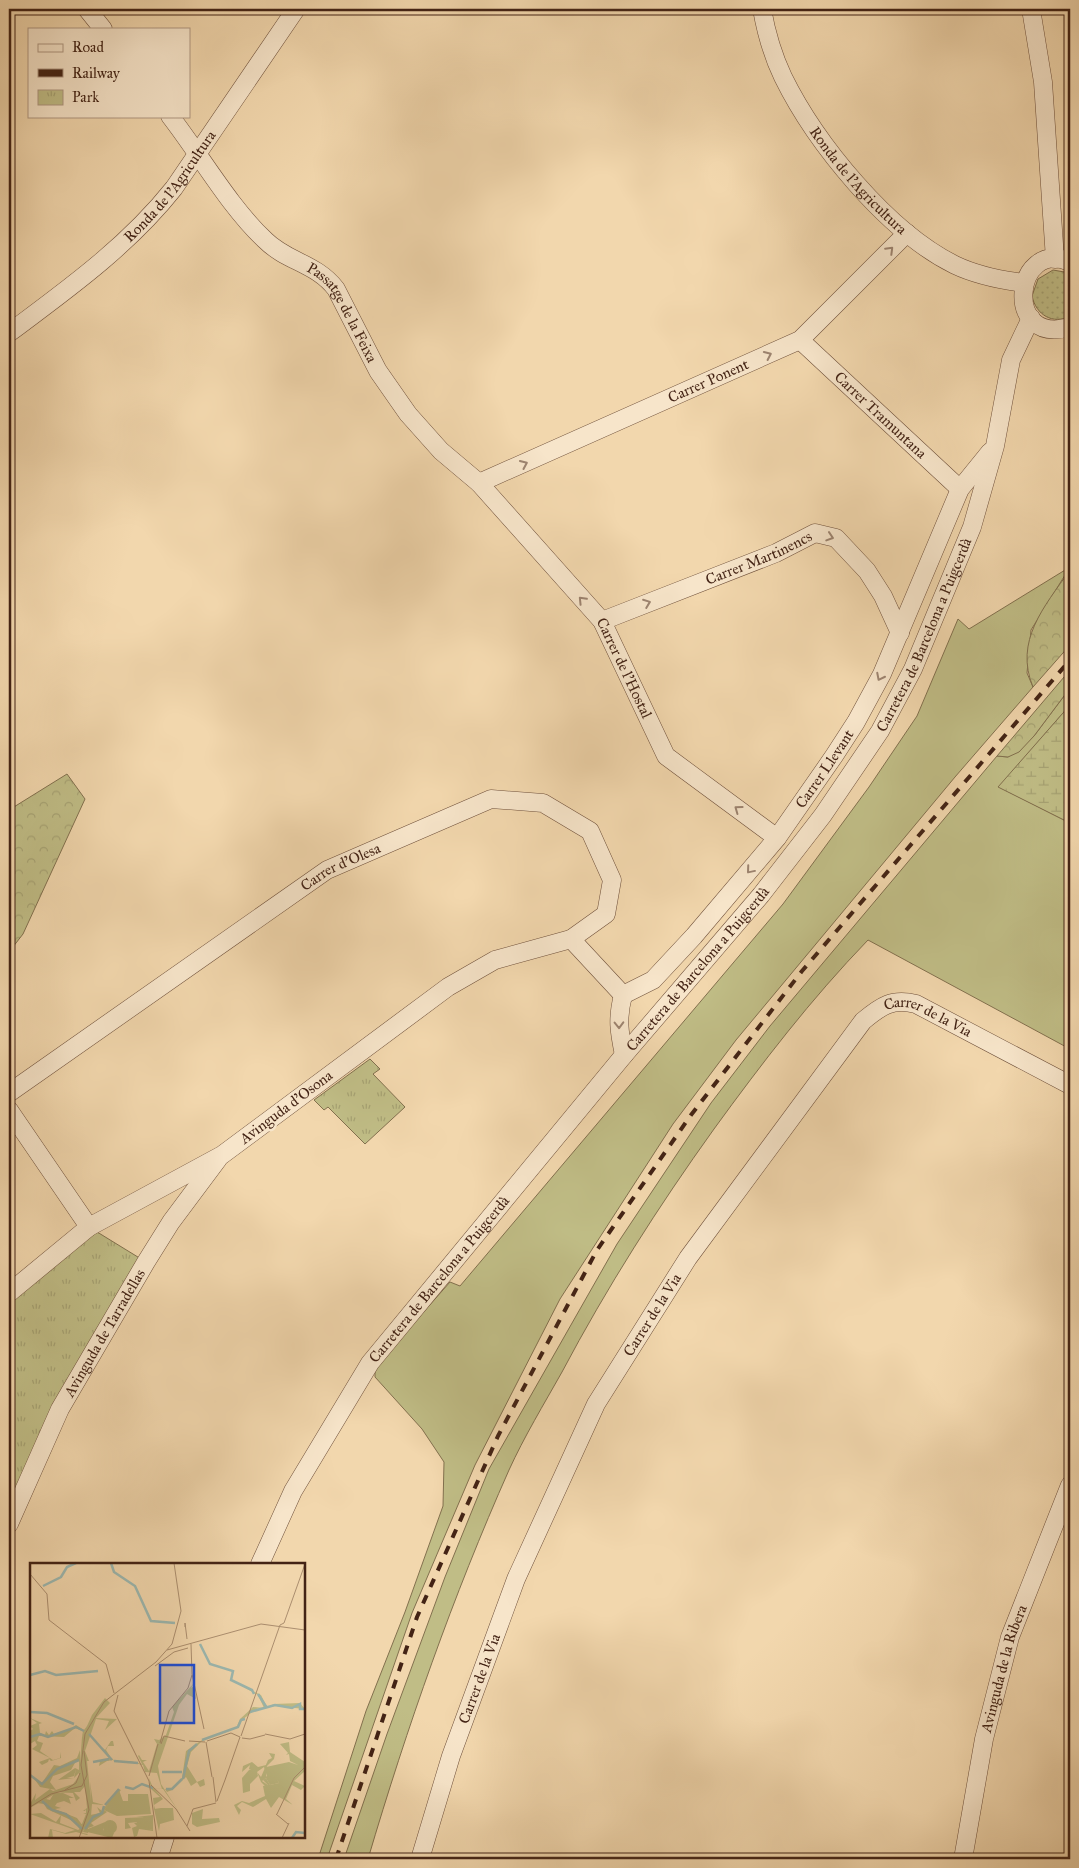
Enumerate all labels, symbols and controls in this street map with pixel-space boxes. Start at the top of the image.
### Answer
legend [28,28,190,118]
text: Road [72,38,104,56]
text: Railway [72,64,121,82]
text: Park [72,88,99,106]
street label: Ronda de l'Agricultura [806,123,911,239]
street label: Ronda de l'Agricultura [120,126,220,246]
one-way arrow [884,247,893,256]
street label: Passatge de la Feixa [304,259,381,366]
one-way arrow [763,350,772,361]
street label: Carrer Ponent [665,355,752,407]
street label: Carrer Tramuntana [831,368,931,463]
one-way arrow [519,459,528,470]
street label: Carrer Martinencs [703,527,815,589]
one-way arrow [825,532,834,542]
street label: Carretera de Barcelona a Puigcerdà [872,535,976,735]
one-way arrow [579,596,588,605]
one-way arrow [642,599,651,609]
street label: Carrer de l'Hostal [593,615,656,722]
one-way arrow [876,672,886,681]
street label: Carrer Llevant [791,726,858,812]
one-way arrow [734,806,744,815]
street label: Carrer d'Olesa [297,839,384,895]
one-way arrow [747,864,756,873]
street label: Carretera de Barcelona a Puigcerdà [622,883,773,1055]
street label: Carrer de la Via [881,993,976,1041]
one-way arrow [613,1021,624,1029]
street label: Avinguda d'Osona [235,1066,336,1148]
street label: Carretera de Barcelona a Puigcerdà [365,1192,513,1366]
street label: Avinguda de Tarradellas [60,1266,149,1401]
street label: Carrer de la Via [619,1269,685,1360]
inset map [30,1563,305,1838]
street label: Avinguda de la Ribera [977,1601,1031,1735]
street label: Carrer de la Via [455,1631,504,1726]

